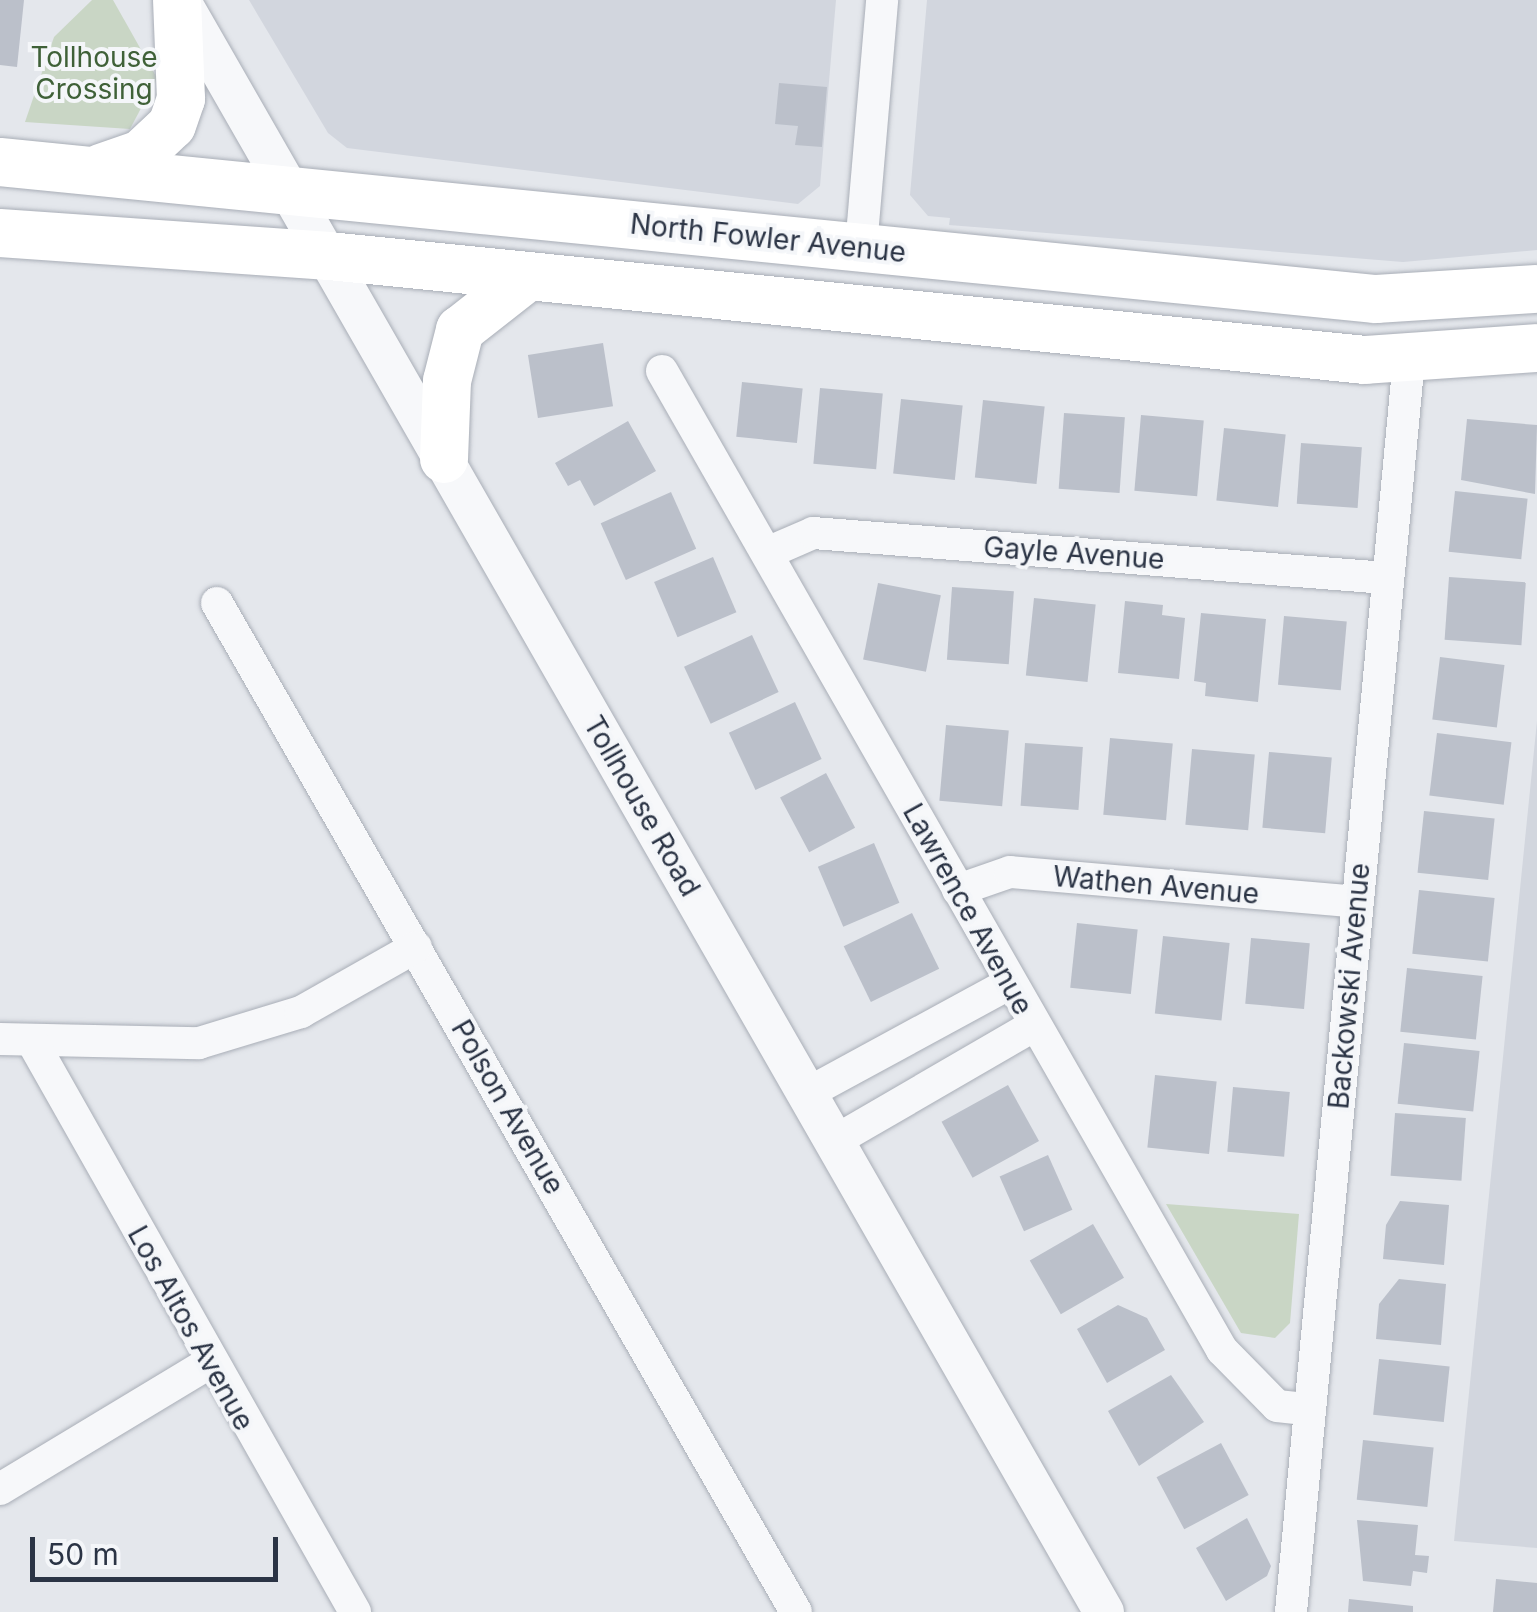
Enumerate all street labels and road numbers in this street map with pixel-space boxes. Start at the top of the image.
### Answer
street label: North Fowler Avenue [629,207,907,269]
street label: Gayle Avenue [982,530,1166,576]
street label: Tollhouse Road [577,710,707,902]
street label: Lawrence Avenue [896,798,1040,1020]
street label: Wathen Avenue [1052,859,1260,911]
street label: Backowski Avenue [1321,861,1377,1111]
street label: Polson Avenue [445,1014,571,1200]
street label: Los Altos Avenue [121,1220,261,1436]

